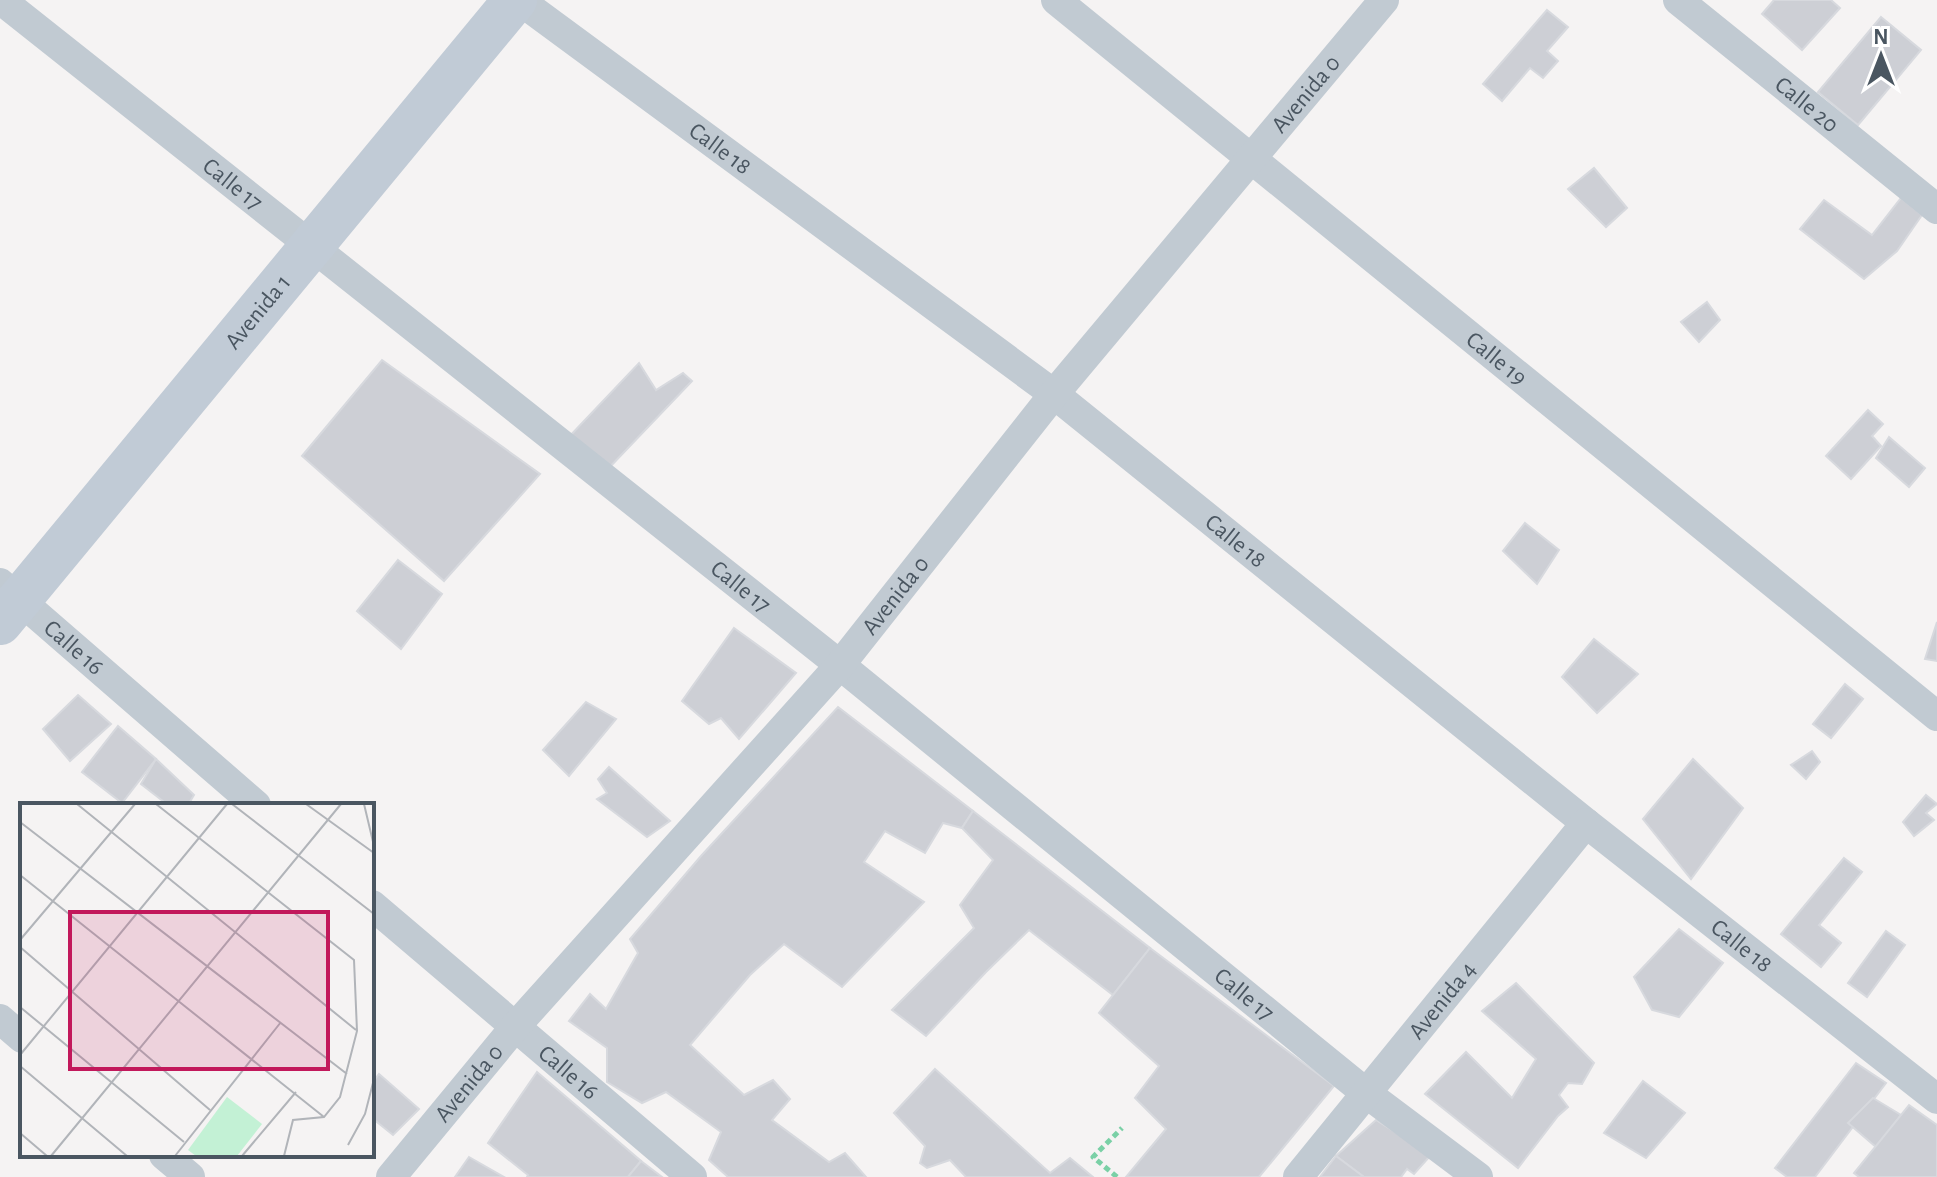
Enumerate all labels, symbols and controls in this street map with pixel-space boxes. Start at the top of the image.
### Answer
north arrow [1841,16,1921,96]
text: N [1873,26,1889,48]
street label: Avenida 0 [1267,51,1345,138]
street label: Calle 20 [1770,72,1843,138]
street label: Calle 18 [684,119,755,180]
street label: Calle 17 [198,154,267,215]
street label: Avenida 1 [221,271,296,354]
street label: Calle 19 [1461,328,1531,390]
street label: Calle 18 [1200,510,1270,573]
street label: Avenida 0 [858,552,934,640]
street label: Calle 17 [706,556,775,618]
street label: Calle 16 [39,616,108,680]
inset map [20,803,374,1157]
street label: Calle 18 [1706,915,1776,977]
street label: Avenida 4 [1404,958,1481,1044]
street label: Calle 17 [1210,964,1278,1026]
street label: Avenida 0 [431,1040,508,1127]
street label: Calle 16 [533,1041,602,1105]

